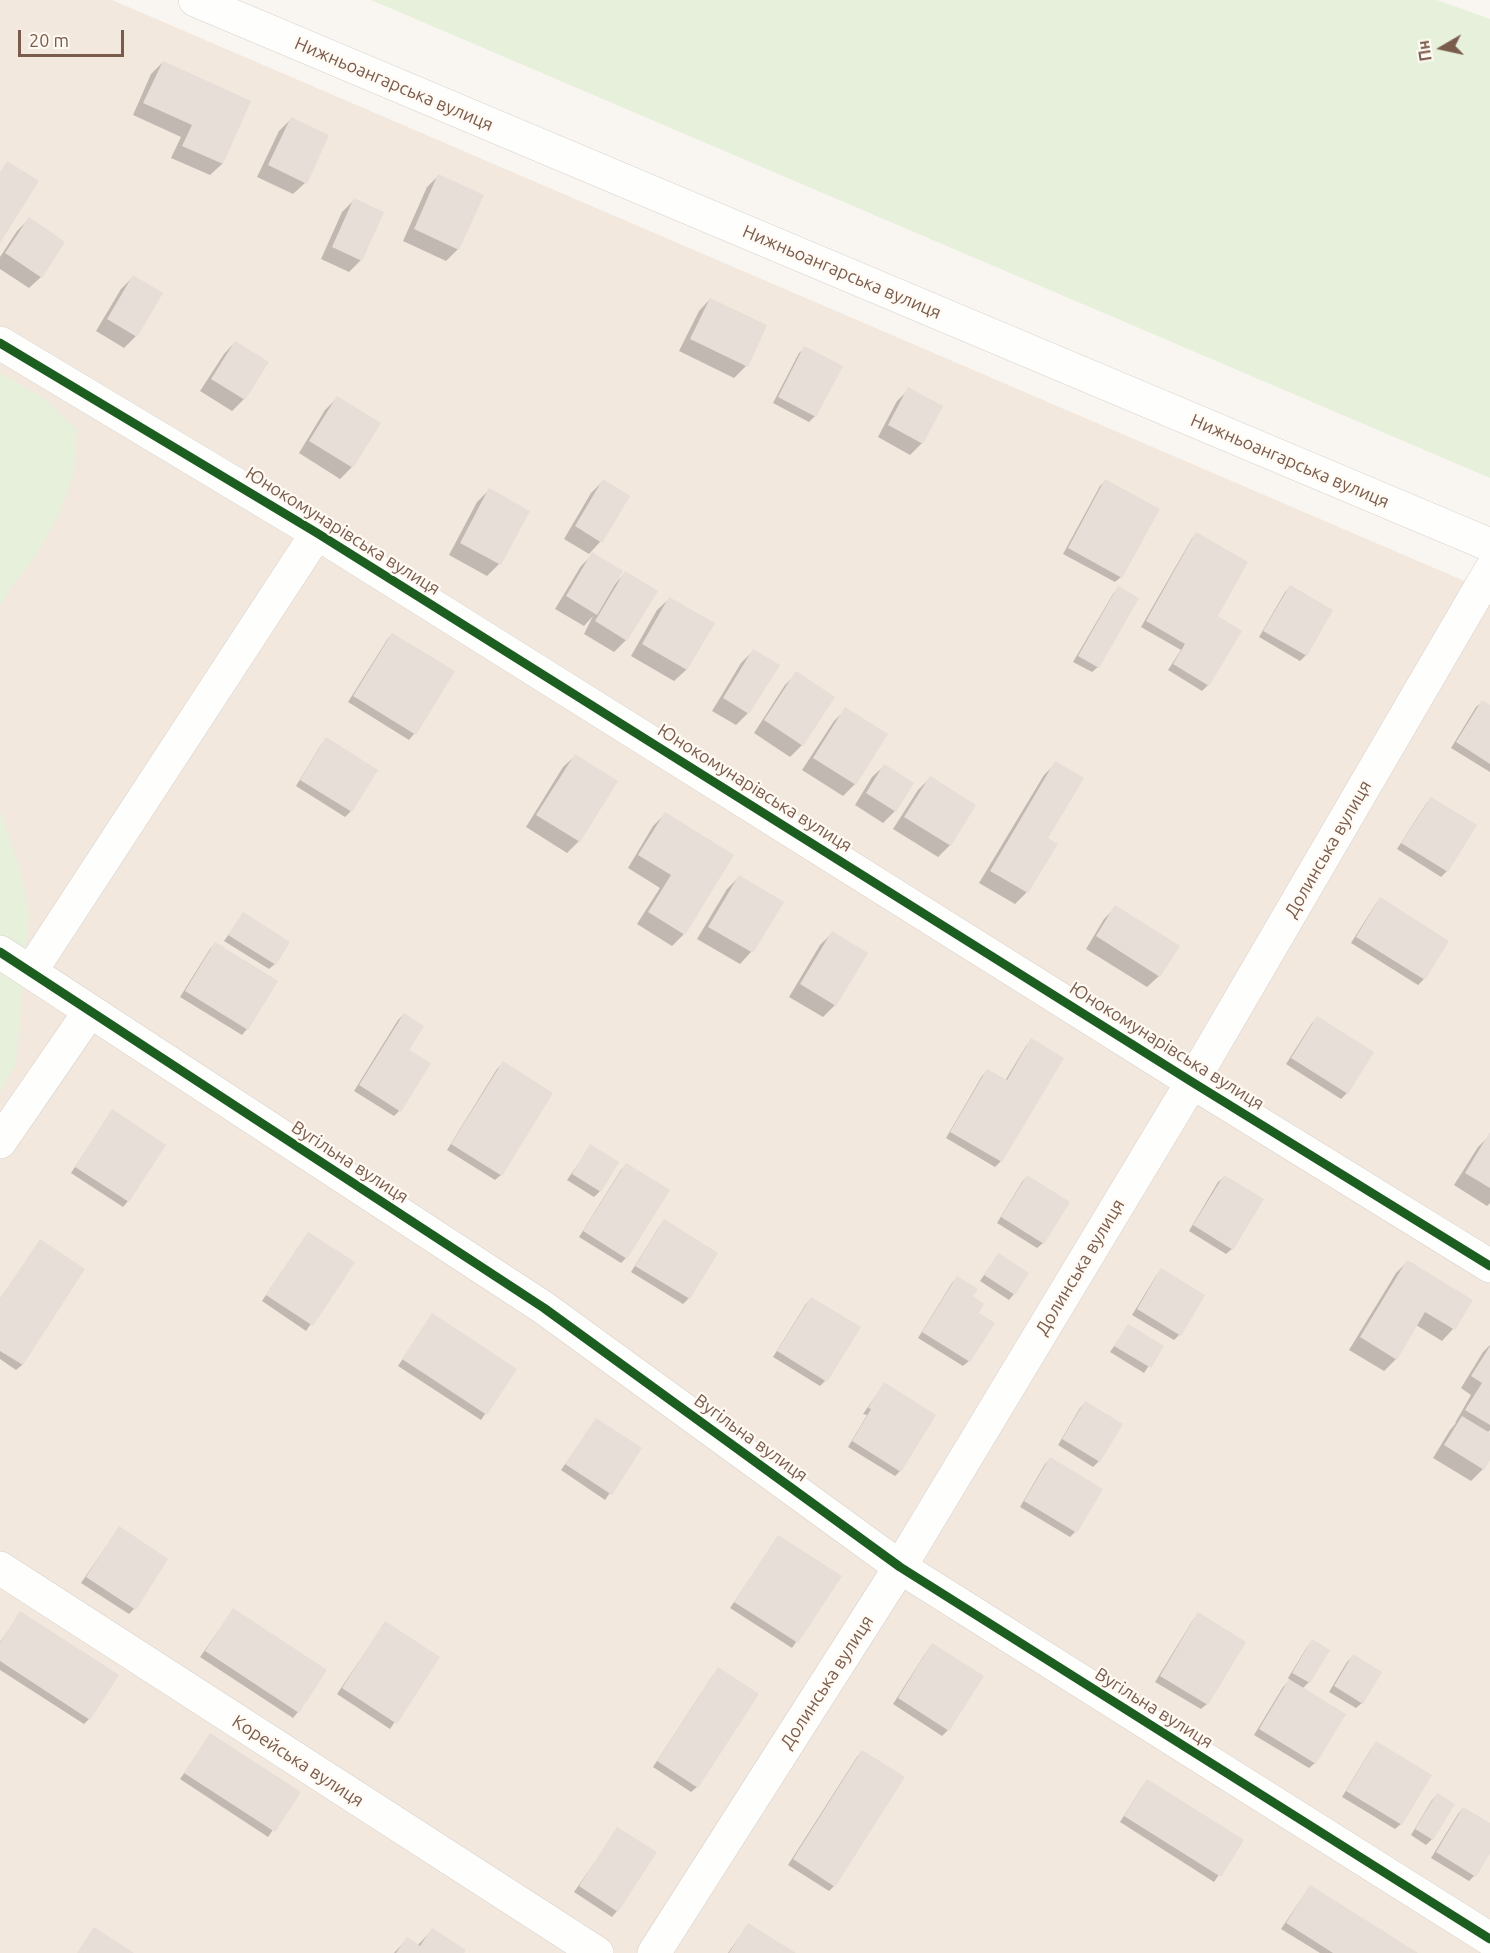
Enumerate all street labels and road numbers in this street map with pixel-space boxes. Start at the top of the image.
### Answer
street label: Нижньоангарська вулиця [291,32,497,136]
street label: Нижньоангарська вулиця [739,220,945,324]
street label: Нижньоангарська вулиця [1187,409,1393,513]
street label: Юнокомунарівська вулиця [242,462,444,600]
street label: Юнокомунарівська вулиця [654,719,856,857]
street label: Долинська вулиця [1280,777,1376,921]
street label: Юнокомунарівська вулиця [1066,977,1268,1115]
street label: Вугільна вулиця [287,1116,413,1208]
street label: Долинська вулиця [1031,1195,1129,1339]
street label: Вугільна вулиця [690,1390,812,1486]
street label: Долинська вулиця [776,1611,878,1753]
street label: Вугільна вулиця [1091,1663,1217,1753]
street label: Корейська вулиця [228,1710,368,1812]

